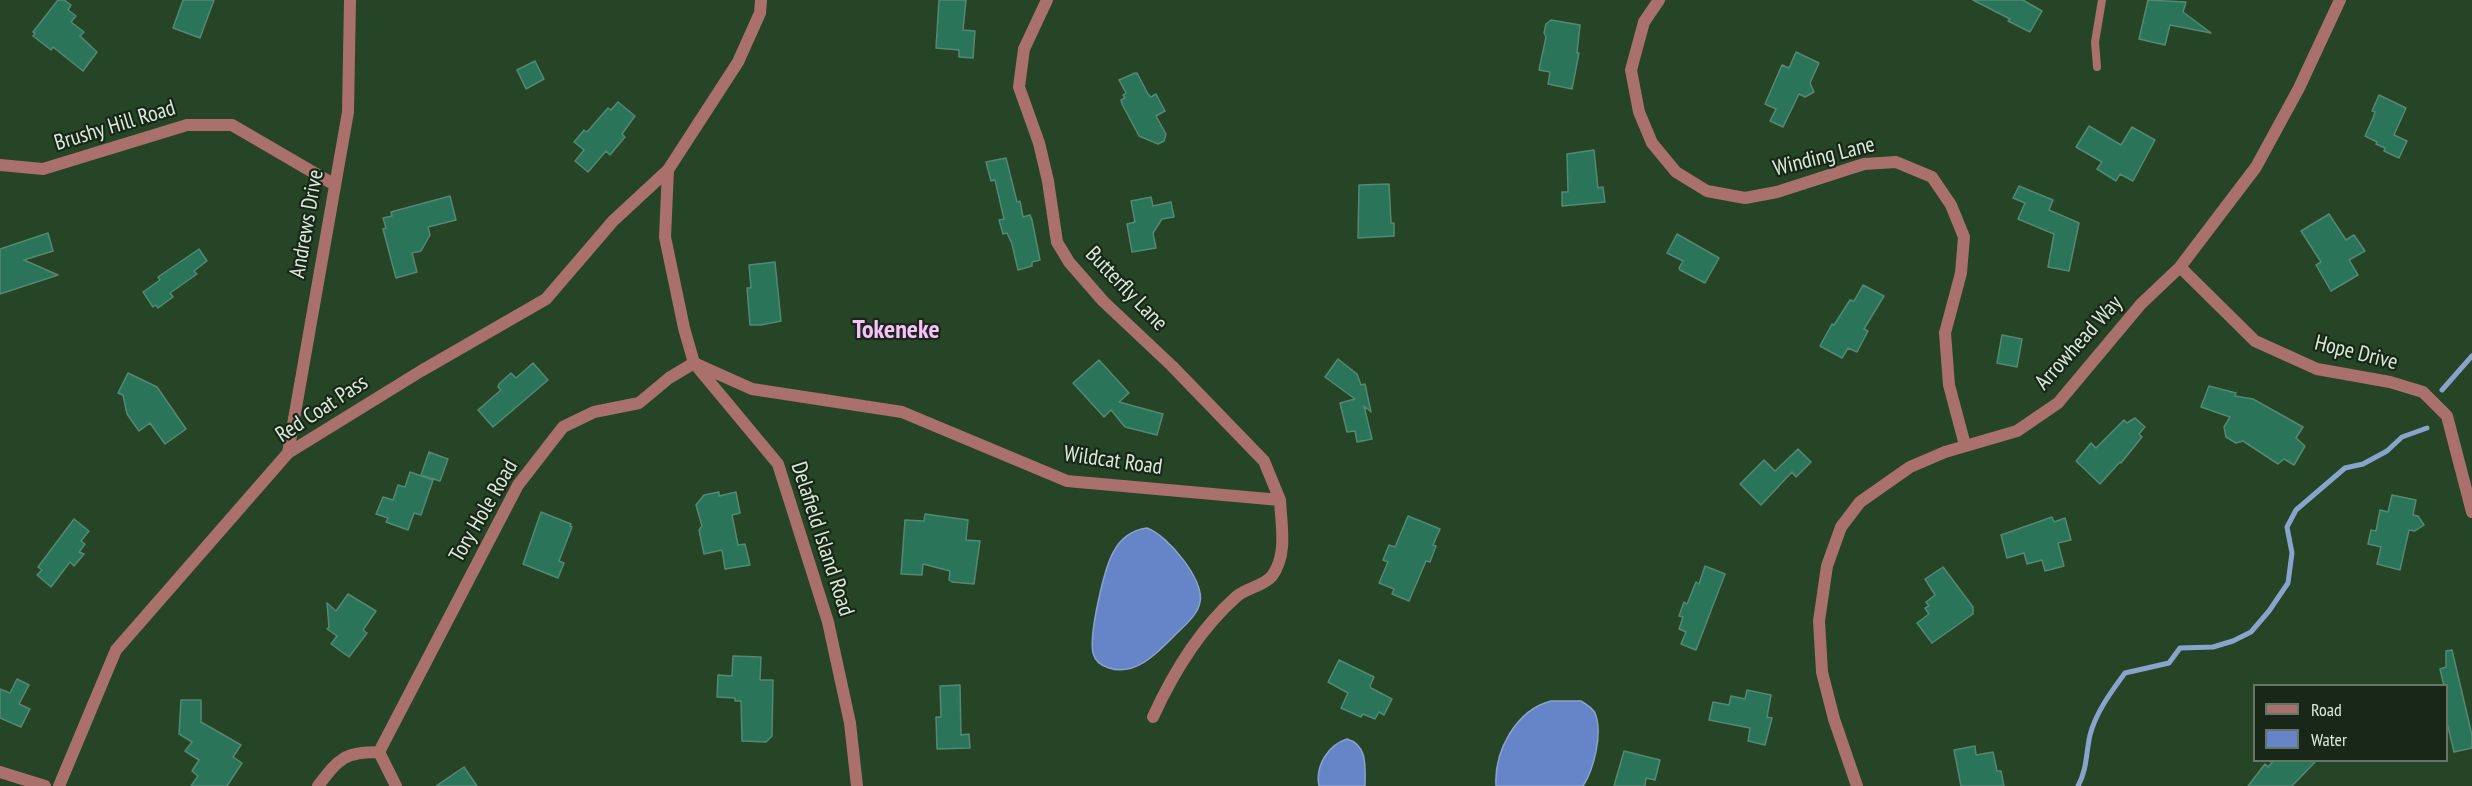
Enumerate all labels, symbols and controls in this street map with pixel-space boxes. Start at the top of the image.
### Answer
street label: Brushy Hill Road [51,95,179,157]
street label: Winding Lane [1770,132,1878,182]
street label: Andrews Drive [284,168,330,280]
street label: Butterfly Lane [1079,242,1173,336]
street label: Arrowhead Way [2030,290,2128,396]
district label: Tokeneke [852,315,940,347]
street label: Hope Drive [2312,330,2400,376]
street label: Red Coat Pass [271,369,373,449]
street label: Wildcat Road [1062,441,1164,481]
street label: Tory Hole Road [444,455,524,567]
street label: Delafield Island Road [785,459,859,619]
legend [2253,684,2448,762]
text: Road [2311,698,2342,721]
text: Water [2311,728,2347,751]

